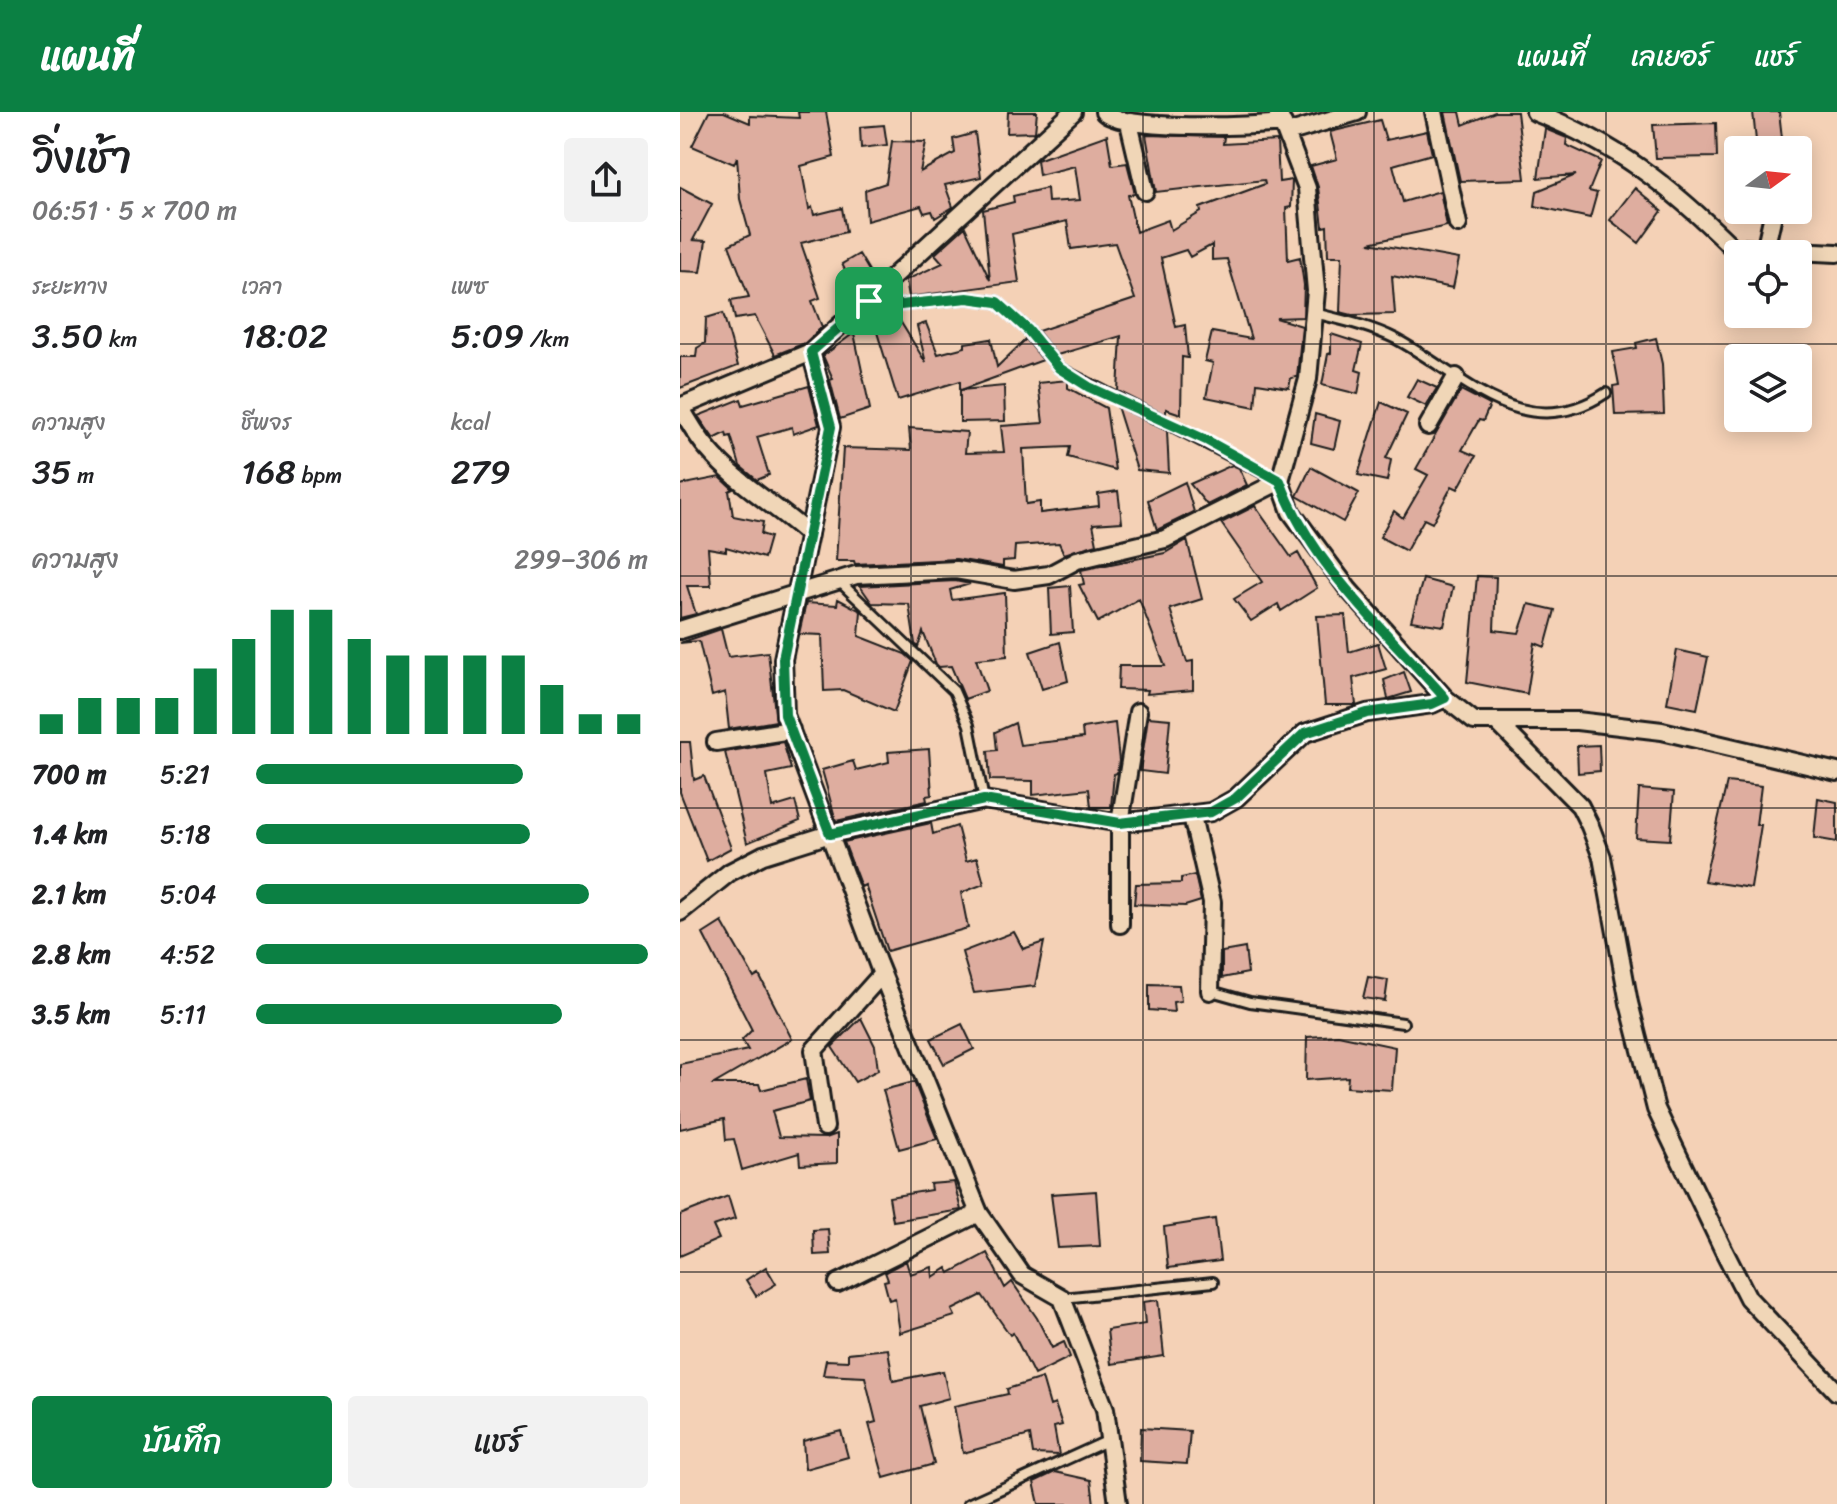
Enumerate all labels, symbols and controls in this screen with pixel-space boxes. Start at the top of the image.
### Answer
text: แผนที่ [40,23,135,90]
text: แผนที่ [1516,32,1586,81]
text: เลเยอร์ [1630,32,1710,81]
text: แชร์ [1754,32,1797,81]
text: วิ่งเช้า [32,118,132,196]
north arrow [1724,136,1812,224]
map controls [1724,136,1812,432]
button: share [564,138,648,222]
text: 06:51 · 5 × 700 m [32,187,237,233]
button: locate [1724,240,1812,328]
text: ระยะทาง [32,267,108,306]
text: เวลา [241,267,283,306]
text: เพซ [451,267,487,306]
pin [835,267,903,335]
icon: arrive [847,279,891,323]
text: 3.50 [32,306,103,366]
text: 18:02 [241,306,328,366]
text: 5:09 [451,306,524,366]
text: km [103,320,138,359]
text: /km [524,320,569,359]
button: layers [1724,344,1812,432]
text: ความสูง [32,403,105,442]
text: ชีพจร [241,403,292,442]
text: kcal [451,403,491,442]
text: 35 [32,442,71,502]
text: 168 [241,442,296,502]
text: 279 [451,442,511,502]
text: m [71,456,94,495]
text: bpm [296,456,342,495]
text: ความสูง [32,536,118,582]
text: 299–306 m [514,536,648,582]
text: 700 m [32,751,106,797]
text: 5:21 [160,751,210,797]
text: 1.4 km [32,811,108,857]
text: 5:18 [160,811,211,857]
text: 2.1 km [32,871,107,917]
text: 5:04 [160,871,216,917]
text: 2.8 km [32,931,111,977]
text: 4:52 [160,931,215,977]
text: 3.5 km [32,991,111,1037]
text: 5:11 [160,991,206,1037]
button: บันทึก [32,1396,332,1488]
button: แชร์ [348,1396,648,1488]

